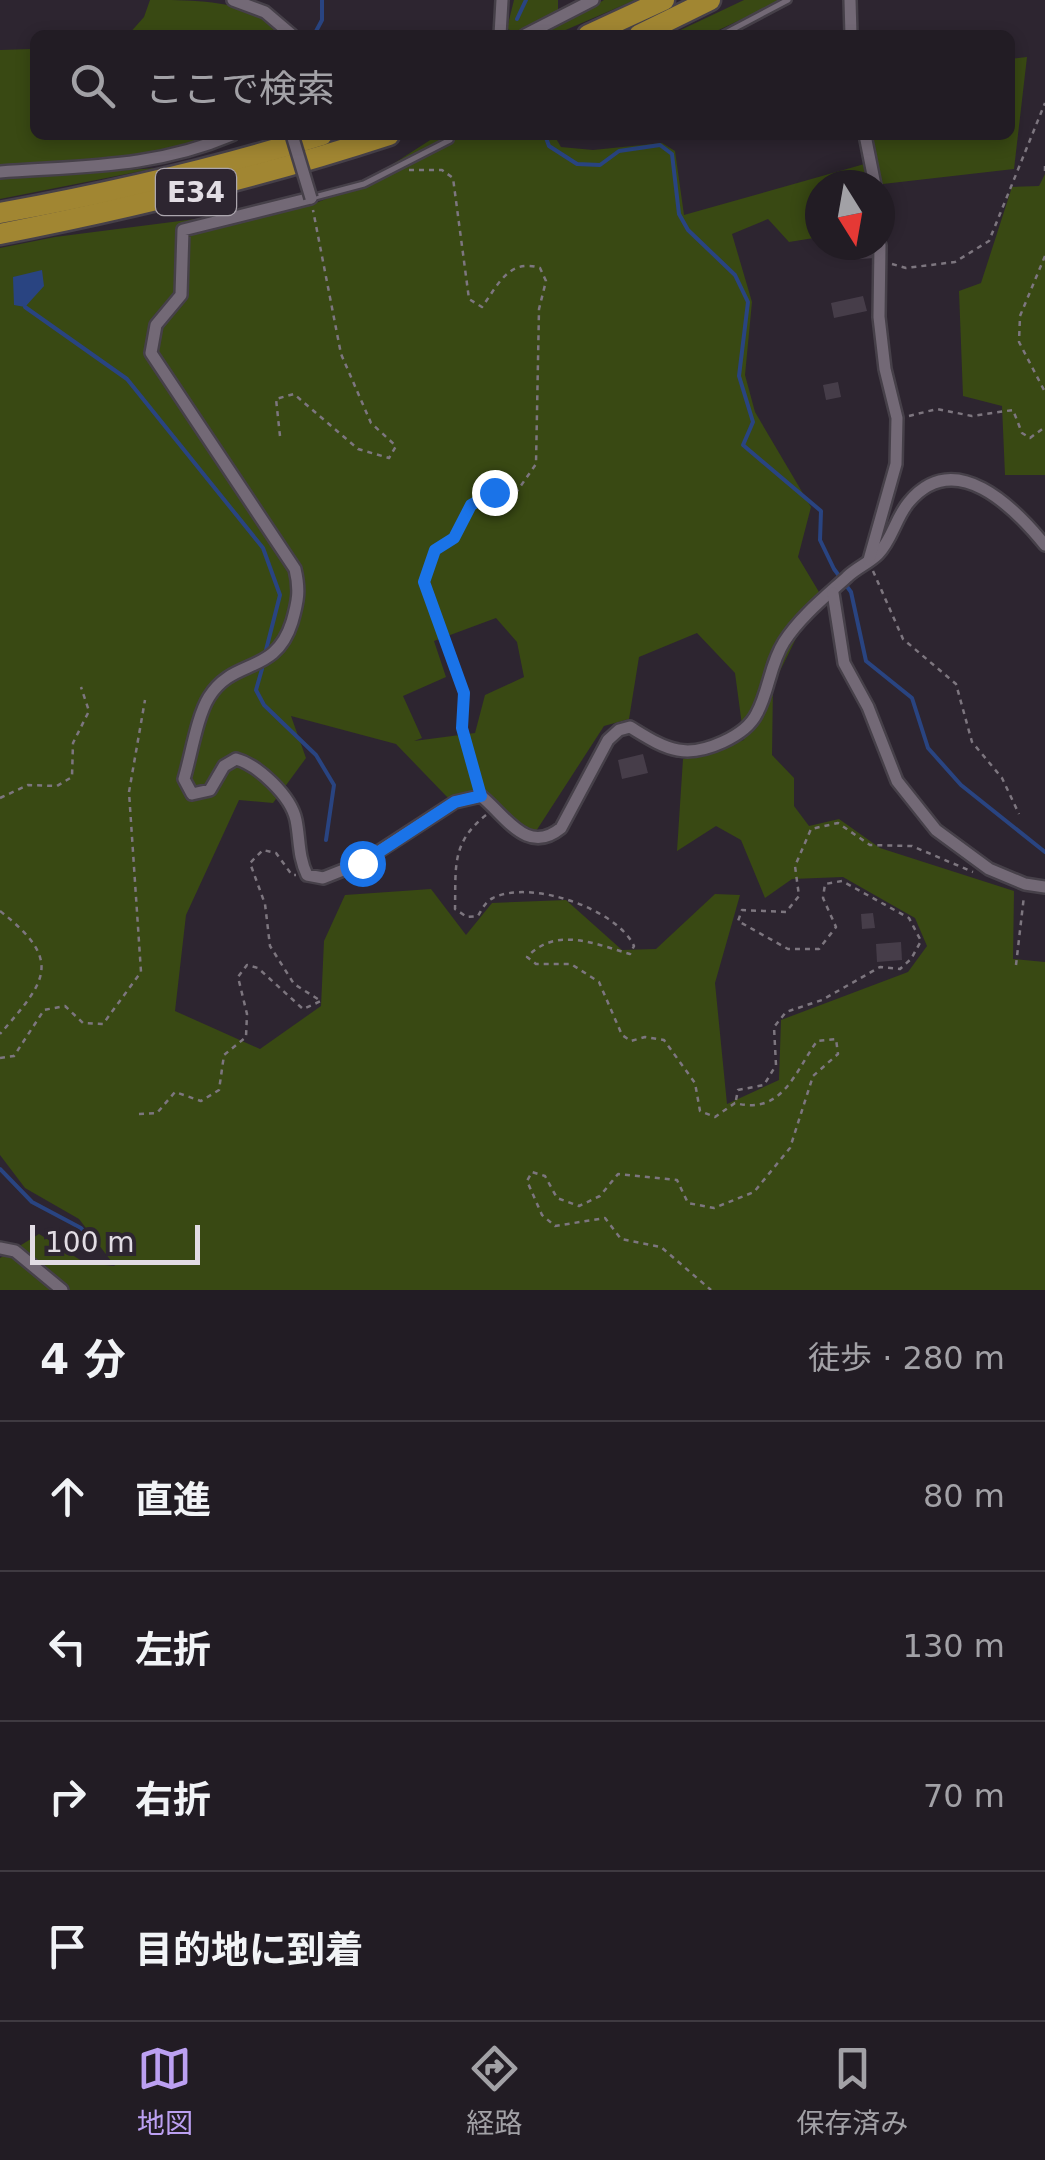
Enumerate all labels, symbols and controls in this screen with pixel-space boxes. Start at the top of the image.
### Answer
search box [30,30,1015,140]
icon: search [65,58,120,113]
text: ここで検索 [145,67,335,111]
road number: E34 [156,169,236,215]
north arrow [805,170,895,260]
route end [472,470,518,516]
route start [340,841,386,887]
scale bar [30,1220,200,1264]
text: 100 m [45,1226,135,1259]
text: 4 分 [40,1335,126,1384]
text: 徒歩 · 280 m [808,1339,1005,1377]
icon: ahead [40,1469,95,1524]
text: 80 m [923,1477,1005,1515]
text: 直進 [135,1478,211,1522]
icon: left [40,1619,95,1674]
text: 130 m [903,1627,1005,1665]
text: 左折 [135,1628,211,1672]
icon: right [40,1769,95,1824]
text: 70 m [923,1777,1005,1815]
text: 右折 [135,1778,211,1822]
icon: arrive [40,1919,95,1974]
text: 目的地に到着 [135,1928,363,1972]
tab: 地図 [137,2041,193,2141]
tab: 経路 [466,2041,522,2141]
tab: 保存済み [796,2041,908,2141]

